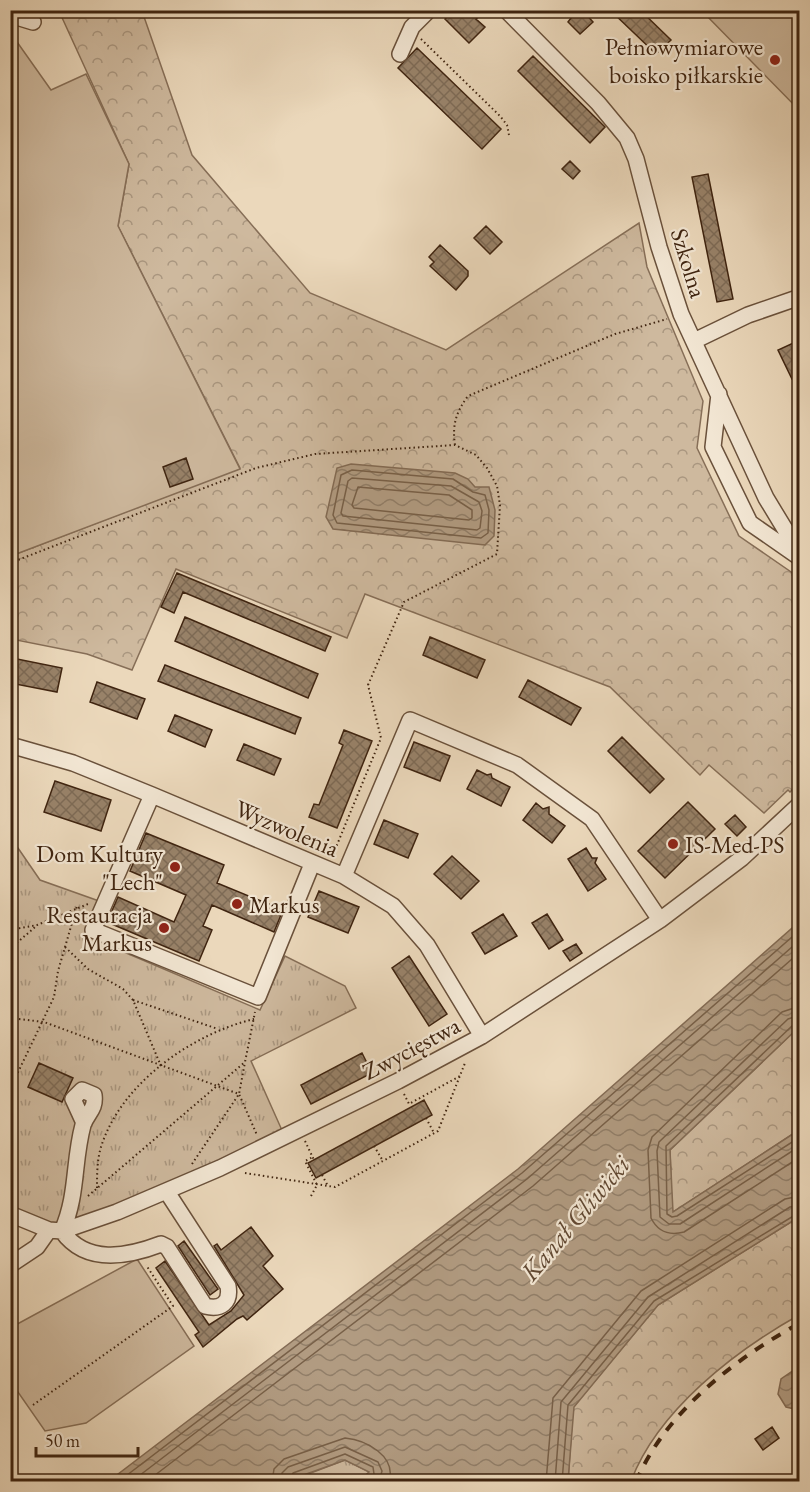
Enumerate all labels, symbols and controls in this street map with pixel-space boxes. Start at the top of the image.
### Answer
place label: Pełnowymiarowe boisko piłkarskie [605,31,763,90]
marker: Pełnowymiarowe boisko piłkarskie [768,53,782,67]
street label: Szkolna [664,225,714,302]
street label: Wyzwolenia [230,792,344,864]
place label: IS-Med-PS [685,829,784,860]
marker: IS-Med-PS [666,837,680,851]
place label: Dom Kultury "Lech" [36,838,163,897]
marker: Dom Kultury "Lech" [168,860,182,874]
place label: Markus [249,889,319,920]
marker: Markus [230,897,244,911]
place label: Restauracja Markus [46,899,152,958]
marker: Restauracja Markus [157,921,171,935]
street label: Zwycięstwa [357,1009,466,1087]
water label: Kanał Gliwicki [512,1147,638,1288]
scale bar [36,1420,138,1458]
text: 50 m [45,1429,80,1452]

